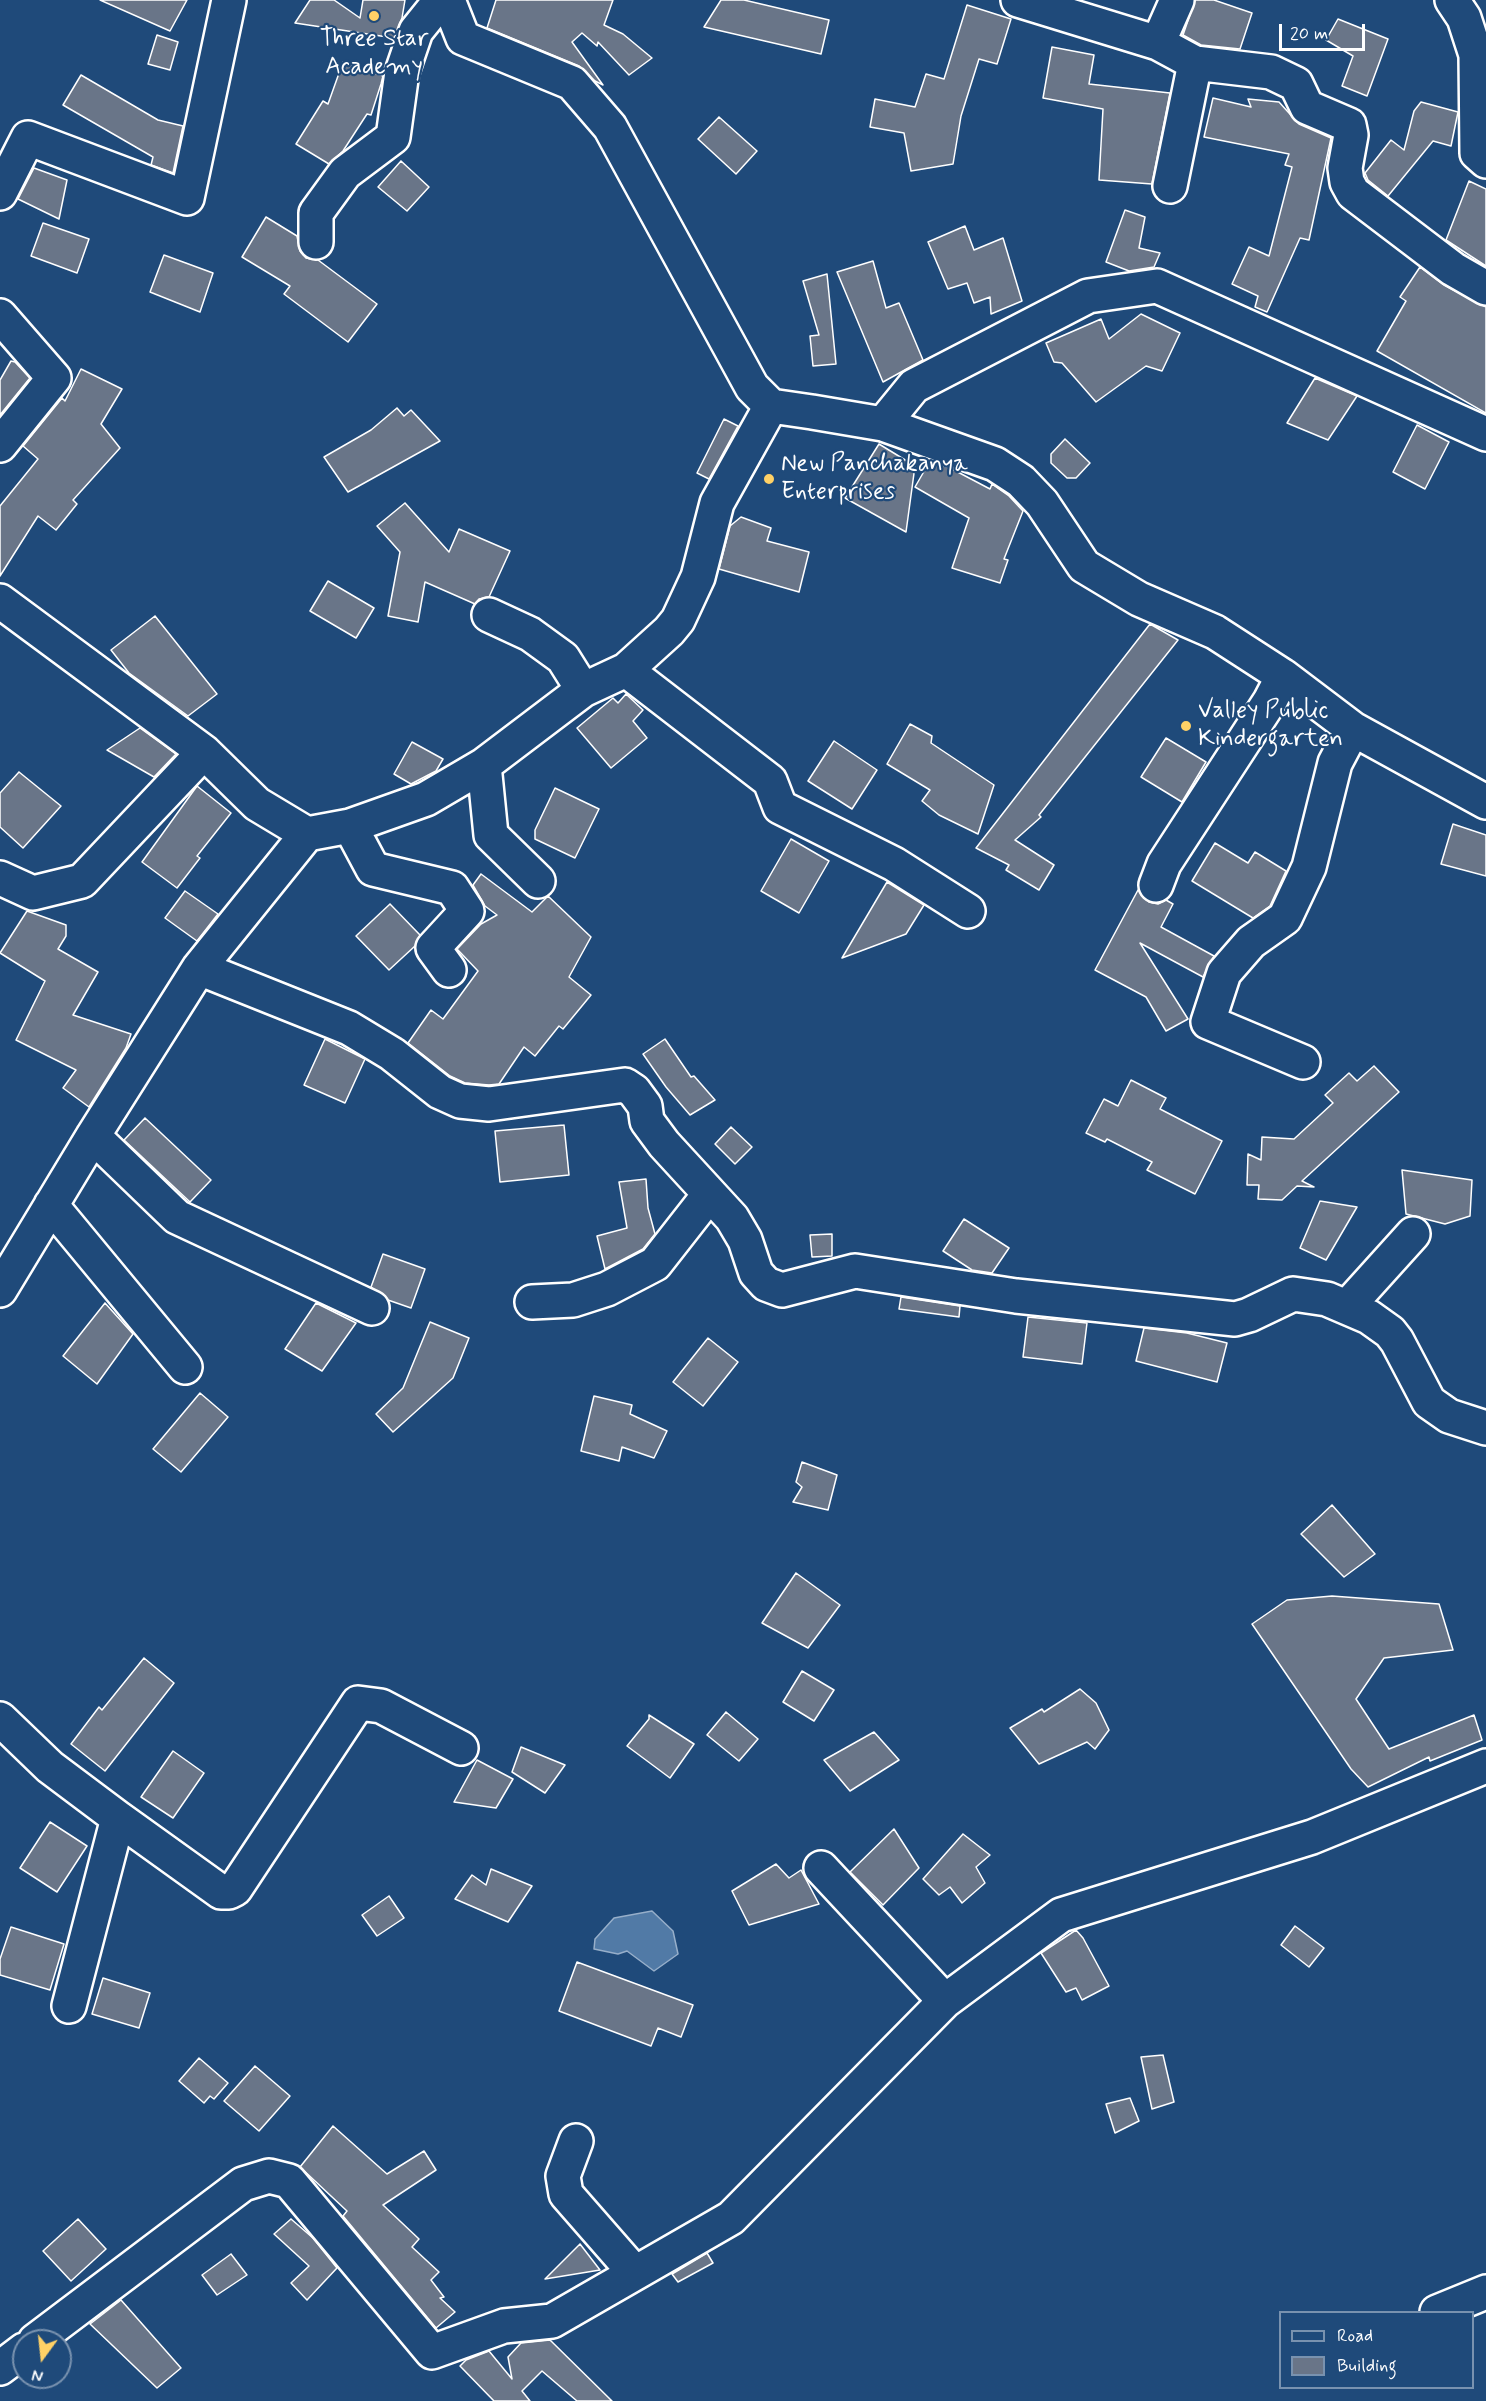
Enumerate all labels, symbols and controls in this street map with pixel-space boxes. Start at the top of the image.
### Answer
marker: Three Star Academy [367,9,381,23]
scale bar [1282,12,1368,50]
text: 20 m [1290,22,1328,46]
place label: Three Star Academy [320,26,428,82]
place label: New Panchakanya Enterprises [781,451,968,507]
marker: New Panchakanya Enterprises [762,472,776,486]
place label: Valley Public Kindergarten [1198,698,1343,754]
marker: Valley Public Kindergarten [1179,719,1193,733]
legend [1279,2311,1474,2389]
text: Road [1337,2324,1373,2348]
north arrow [12,2329,72,2389]
text: Building [1337,2354,1397,2378]
text: N [30,2363,46,2386]

